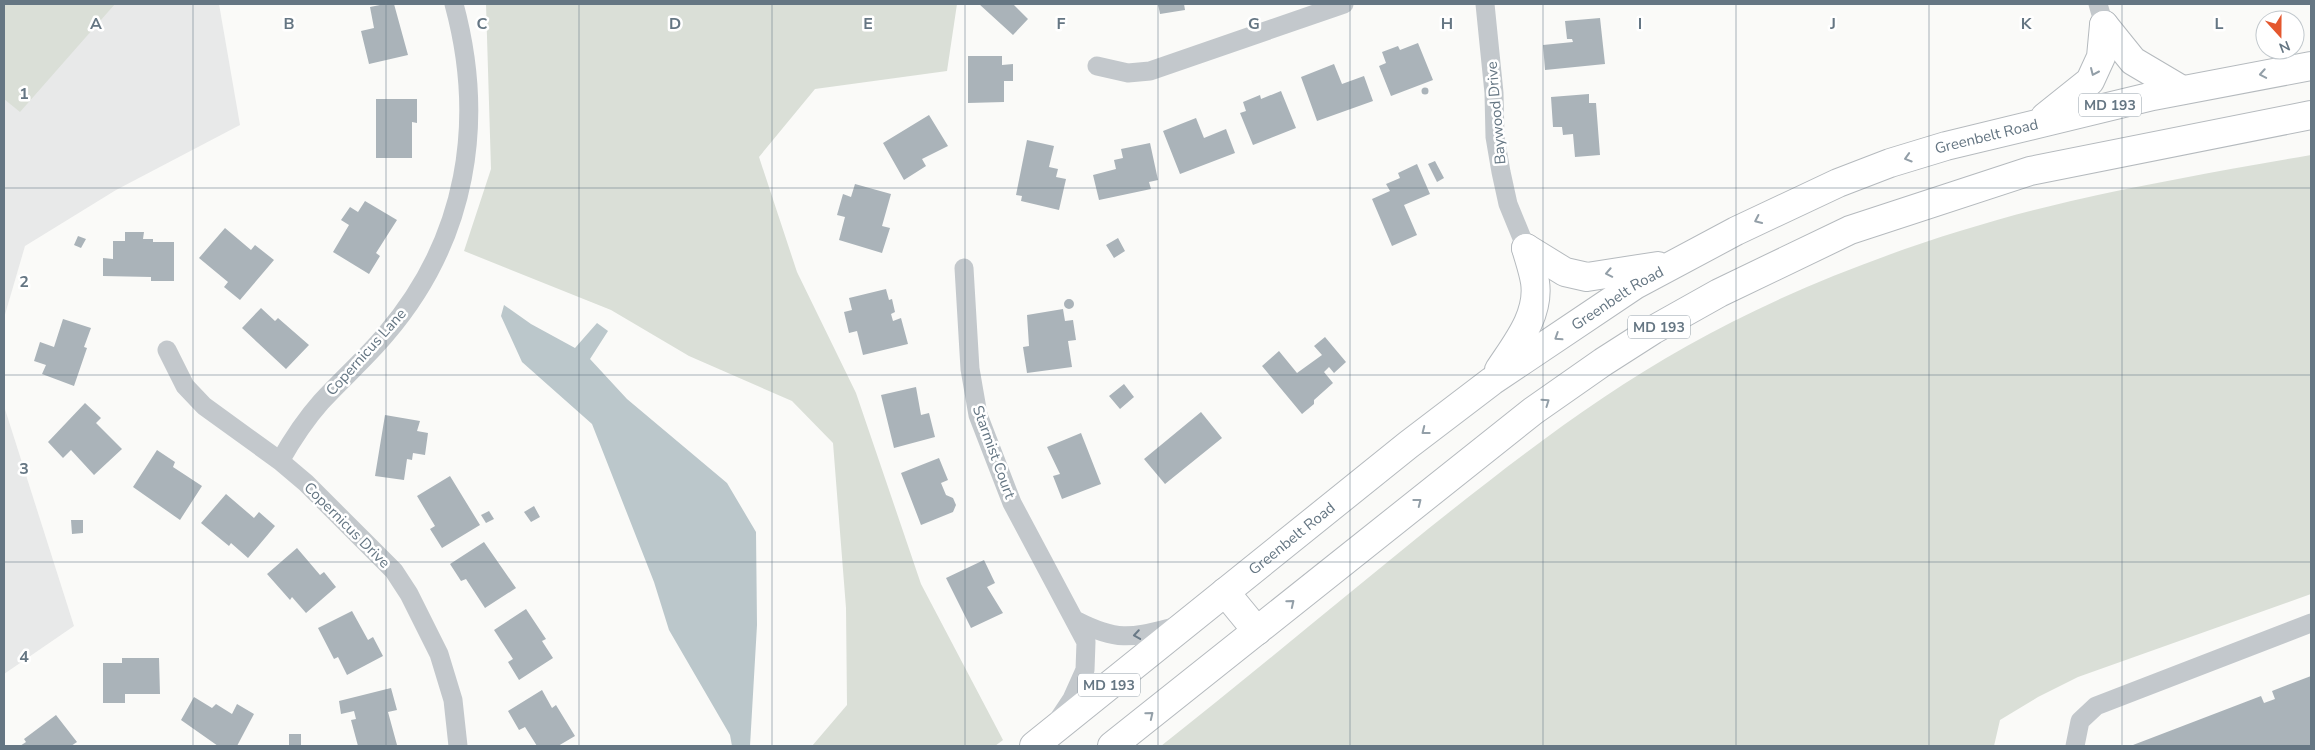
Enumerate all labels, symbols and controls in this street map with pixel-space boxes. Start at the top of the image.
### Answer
north arrow [2255,10,2305,60]
text: A [90,13,102,35]
text: B [283,13,295,35]
text: C [477,13,488,35]
text: D [669,13,681,35]
text: E [863,13,873,35]
text: F [1057,13,1066,35]
text: G [1248,13,1260,35]
text: H [1441,13,1453,35]
text: I [1638,13,1642,35]
text: J [1829,13,1836,35]
text: K [2021,13,2033,35]
text: L [2215,13,2224,35]
text: N [2276,36,2293,57]
street label: Baywood Drive [1482,61,1510,165]
one-way arrow [2089,67,2100,76]
one-way arrow [2259,69,2268,79]
text: 1 [19,83,29,105]
road number: MD 193 [2079,94,2141,116]
street label: Greenbelt Road [1932,114,2040,159]
one-way arrow [1904,152,1912,162]
one-way arrow [1754,214,1763,225]
street label: Greenbelt Road [1567,262,1667,335]
one-way arrow [1605,267,1613,278]
text: 2 [19,271,29,293]
street label: Copernicus Lane [321,304,411,400]
road number: MD 193 [1628,316,1690,338]
one-way arrow [1554,331,1563,341]
one-way arrow [1540,399,1549,408]
street label: Starmist Court [968,403,1020,502]
one-way arrow [1422,426,1431,434]
text: 3 [19,458,29,480]
street label: Copernicus Drive [300,478,394,572]
street label: Greenbelt Road [1244,498,1339,579]
one-way arrow [1412,499,1421,508]
one-way arrow [1285,600,1294,609]
one-way arrow [1132,630,1141,640]
text: 4 [19,646,29,668]
road number: MD 193 [1078,674,1140,696]
one-way arrow [1144,712,1153,721]

